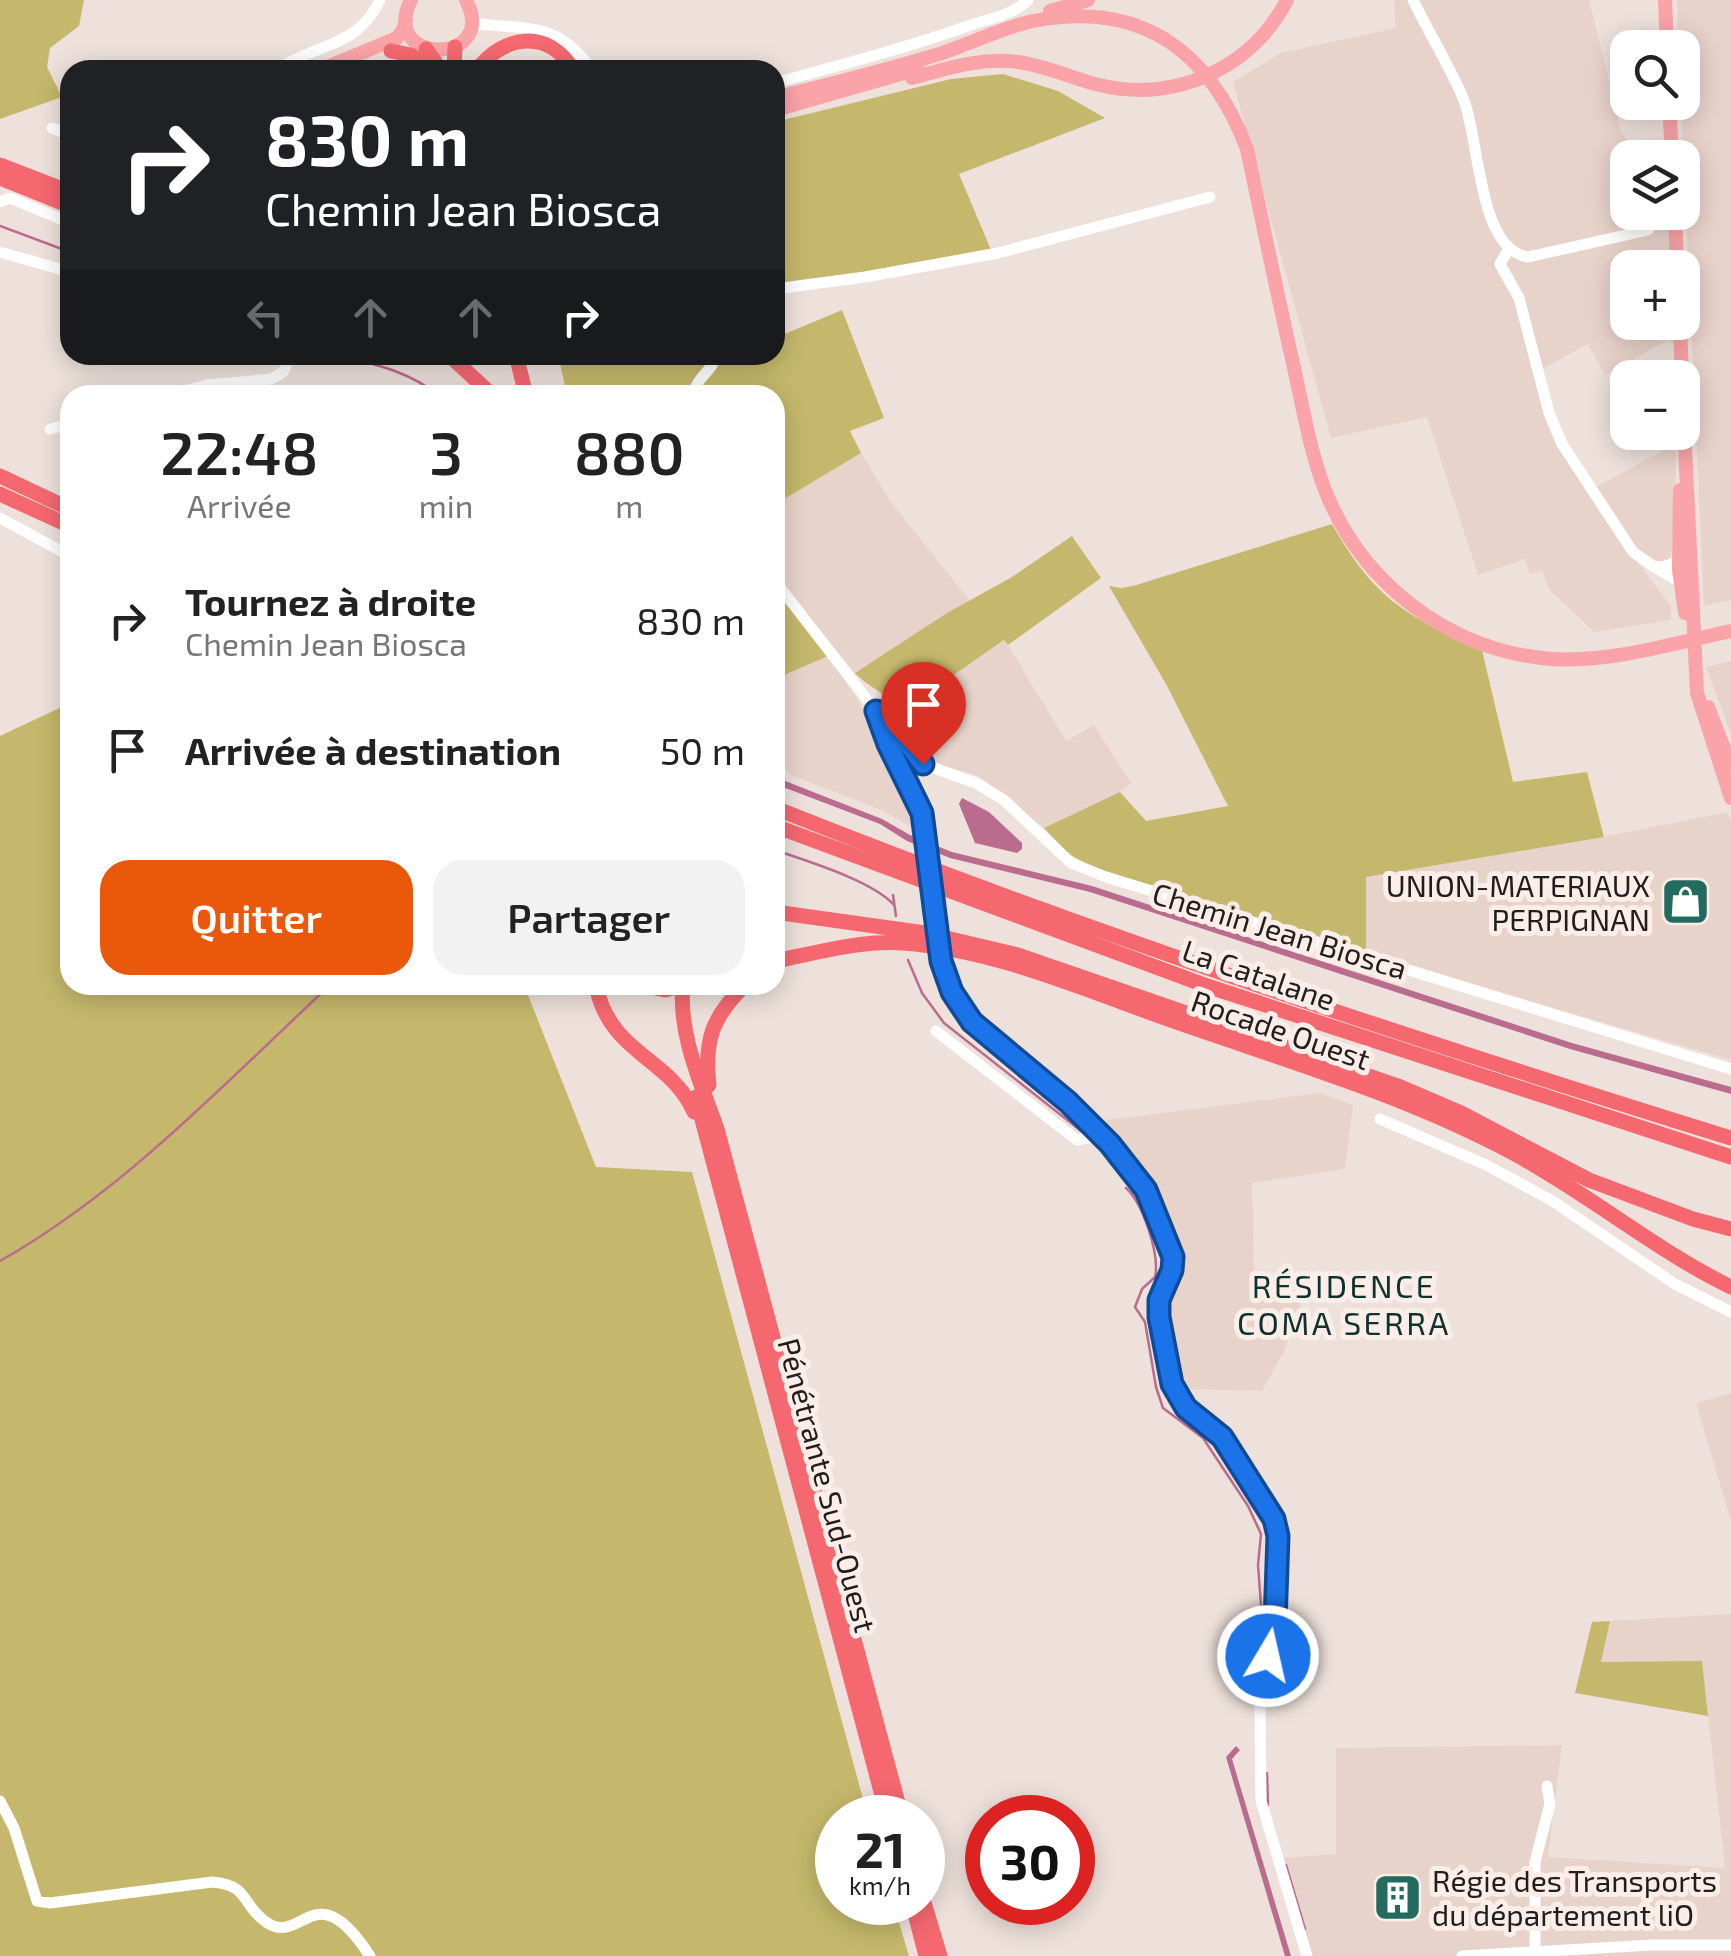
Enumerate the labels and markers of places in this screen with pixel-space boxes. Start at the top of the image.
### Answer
pin [881,662,966,765]
place label: UNION-MATERIAUX PERPIGNAN [1386,867,1650,937]
shop icon: UNION-MATERIAUX PERPIGNAN [1659,876,1711,928]
place label: Régie des Transports du département liO [1432,1862,1717,1932]
building icon: Régie des Transports du département liO [1371,1871,1423,1923]

